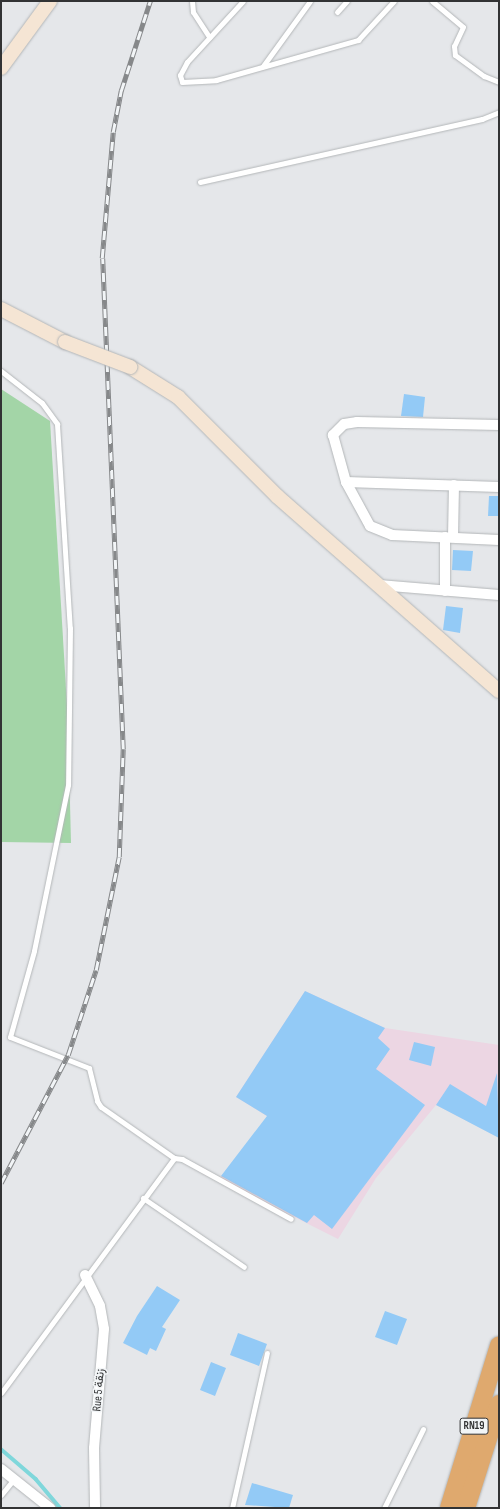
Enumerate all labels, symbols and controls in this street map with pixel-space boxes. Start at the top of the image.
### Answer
street label: Rue 5 زنقة [90,1368,108,1412]
road number: RN19 [459,1417,489,1435]

